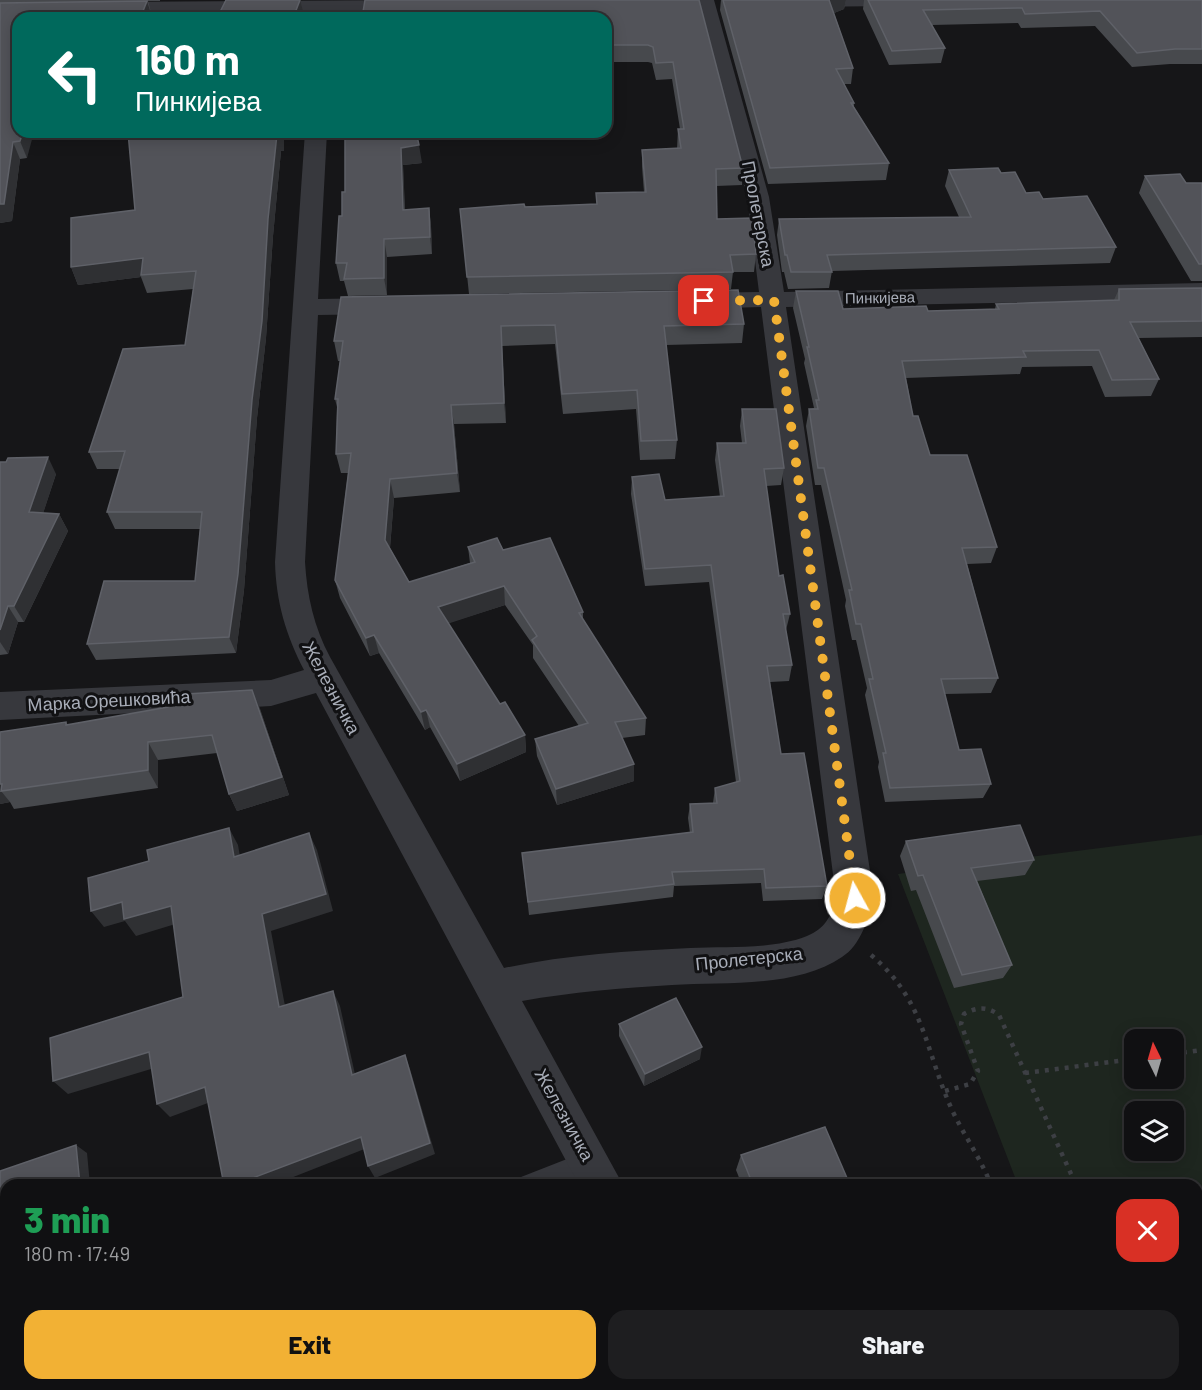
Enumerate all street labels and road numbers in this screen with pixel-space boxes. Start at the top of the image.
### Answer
street label: Пролетерска [738,159,780,270]
street label: Пинкијева [845,287,916,307]
street label: Железничка [298,637,366,739]
street label: Марка Орешковића [27,685,192,715]
street label: Пролетерска [694,941,805,975]
street label: Железничка [531,1065,600,1165]

